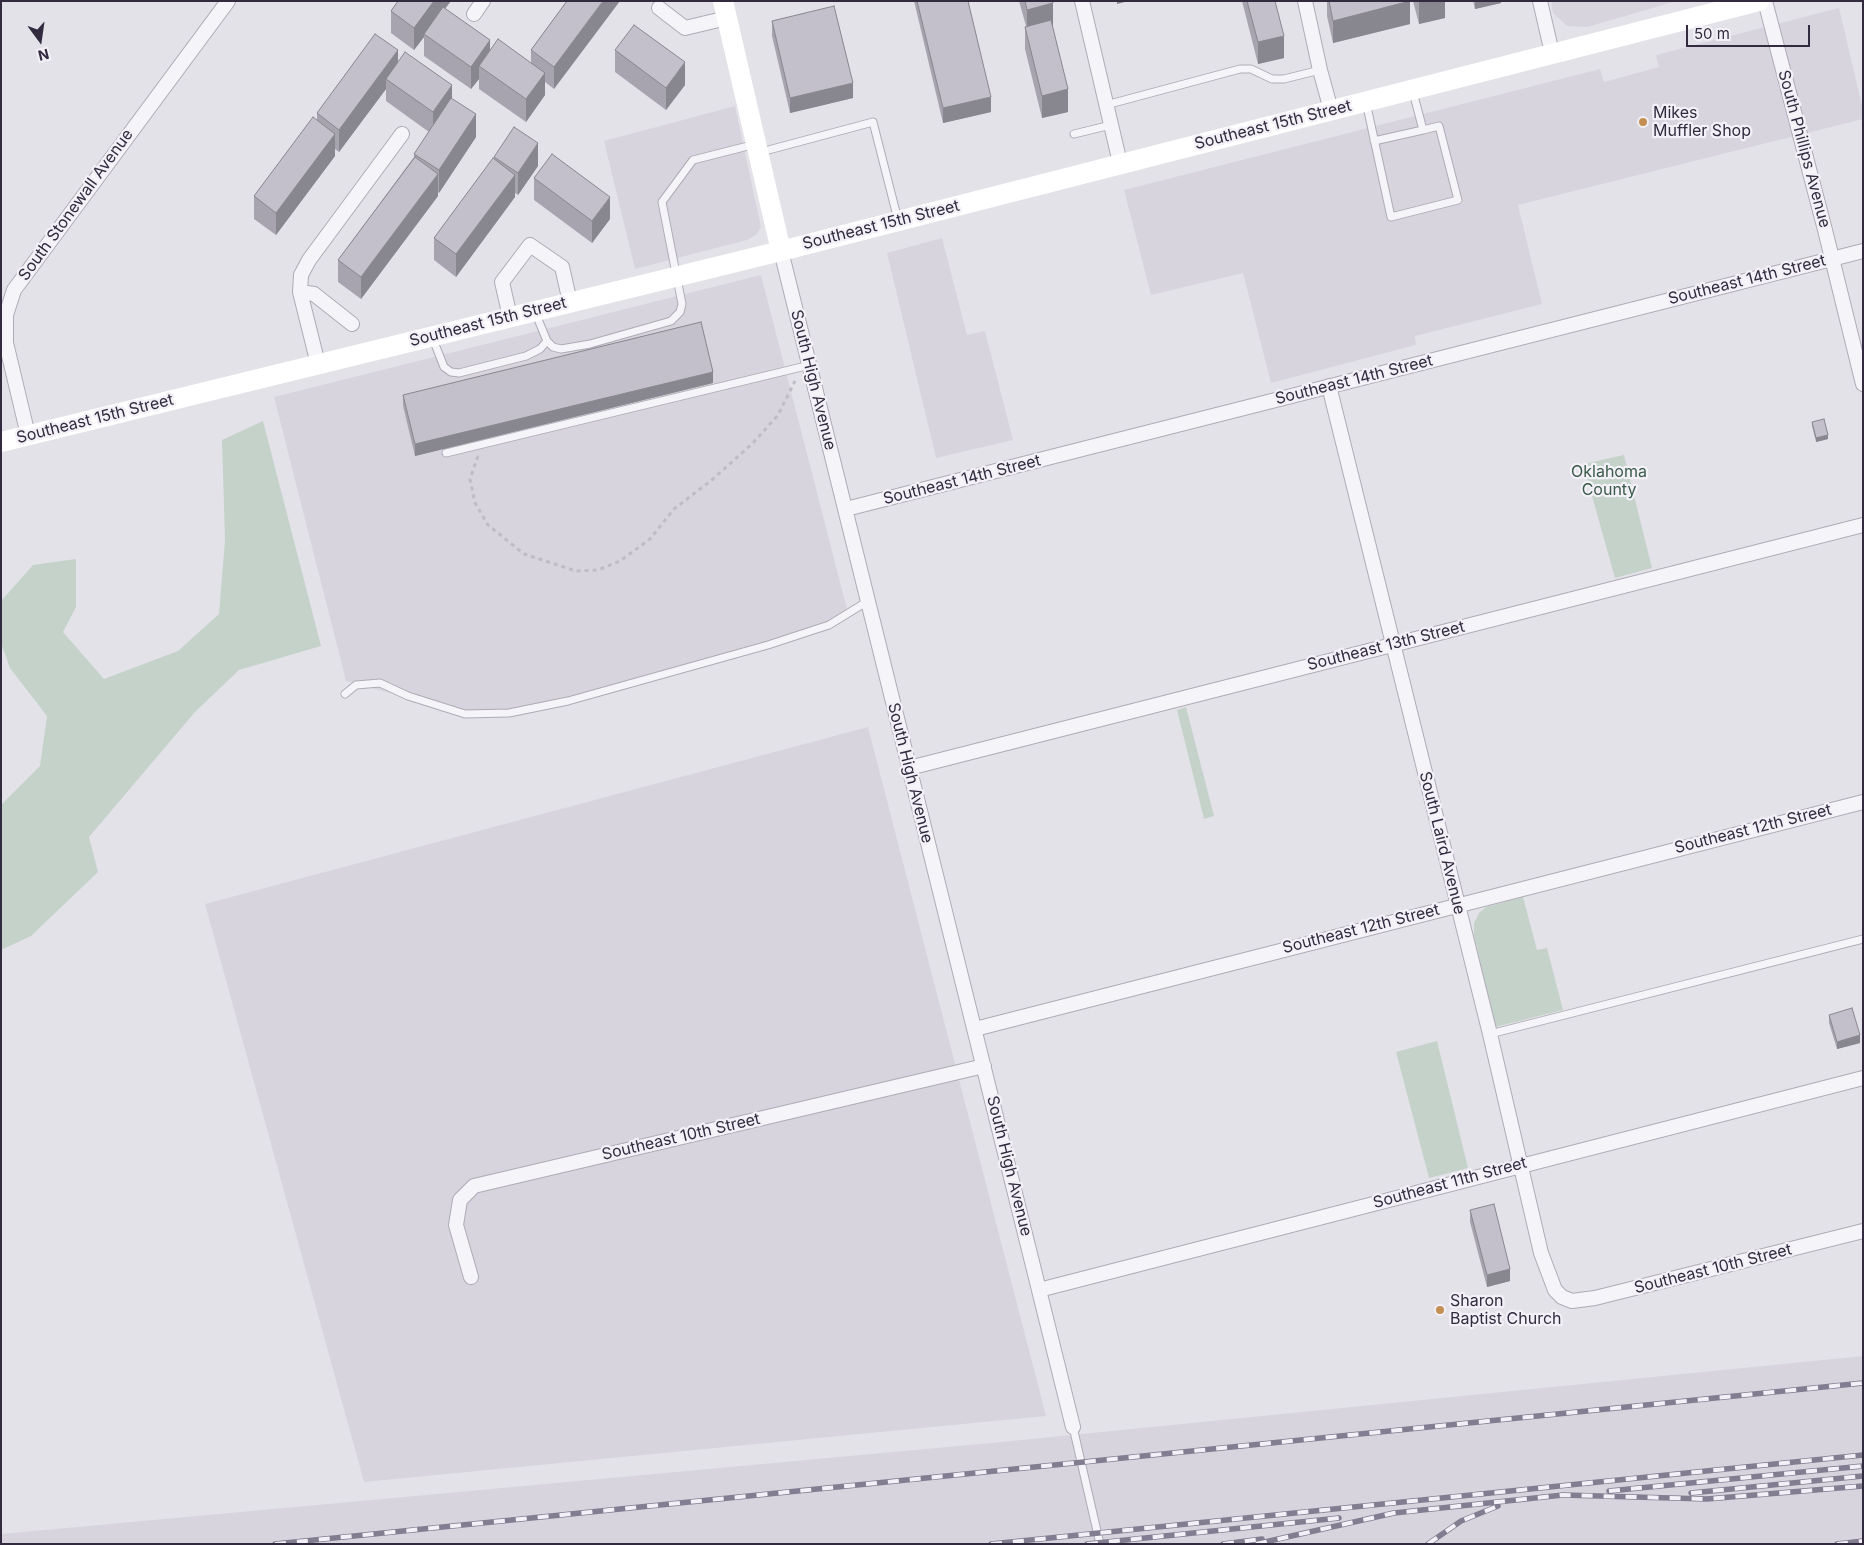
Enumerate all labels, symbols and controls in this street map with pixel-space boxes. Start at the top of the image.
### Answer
north arrow [15,15,65,65]
scale bar [1689,15,1813,47]
text: 50 m [1694,24,1730,43]
text: N [37,45,51,65]
street label: South Phillips Avenue [1774,68,1834,230]
street label: Southeast 15th Street [1192,96,1354,154]
place label: Mikes Muffler Shop [1653,103,1751,141]
marker: Mikes Muffler Shop [1637,116,1649,128]
street label: South Stonewall Avenue [15,126,137,284]
street label: Southeast 15th Street [800,196,962,254]
street label: Southeast 14th Street [1666,251,1828,309]
street label: Southeast 15th Street [407,293,569,351]
street label: South High Avenue [786,308,840,452]
street label: Southeast 14th Street [1273,351,1435,409]
street label: Southeast 15th Street [14,390,176,448]
street label: Southeast 14th Street [881,451,1043,509]
park label: Oklahoma County [1571,462,1647,500]
street label: Southeast 13th Street [1305,617,1467,675]
street label: South High Avenue [883,701,937,845]
street label: South Laird Avenue [1415,770,1469,916]
street label: Southeast 12th Street [1672,800,1834,858]
street label: Southeast 12th Street [1280,900,1442,958]
street label: South High Avenue [982,1094,1036,1238]
street label: Southeast 10th Street [600,1109,762,1165]
street label: Southeast 11th Street [1371,1153,1529,1213]
street label: Southeast 10th Street [1632,1240,1794,1298]
place label: Sharon Baptist Church [1450,1291,1562,1329]
marker: Sharon Baptist Church [1434,1304,1446,1316]

